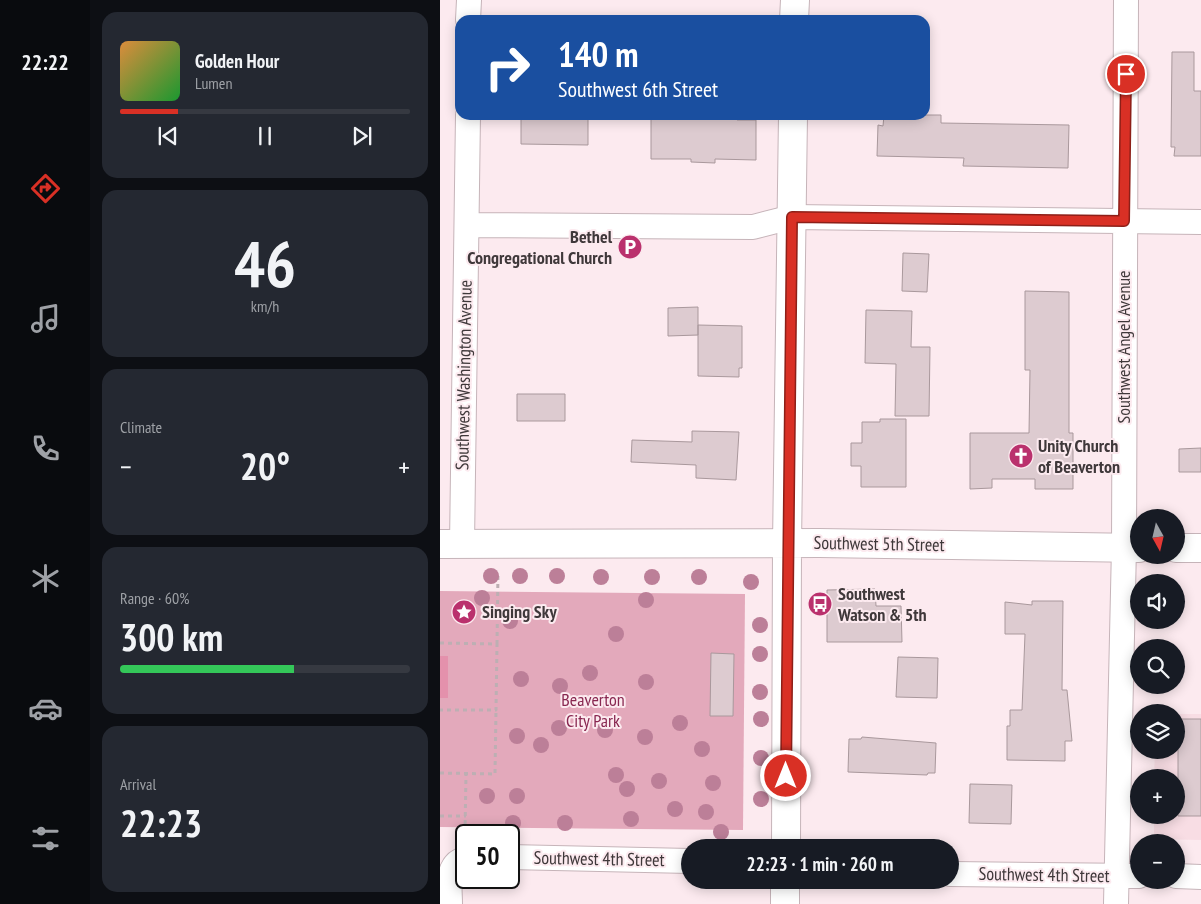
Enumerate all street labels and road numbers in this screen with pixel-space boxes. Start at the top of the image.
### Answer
street label: Southwest Angel Avenue [1112,270,1135,424]
street label: Southwest Washington Avenue [450,280,477,470]
street label: Southwest 5th Street [813,531,945,556]
street label: Southwest 4th Street [533,846,665,871]
street label: Southwest 4th Street [978,862,1110,887]

